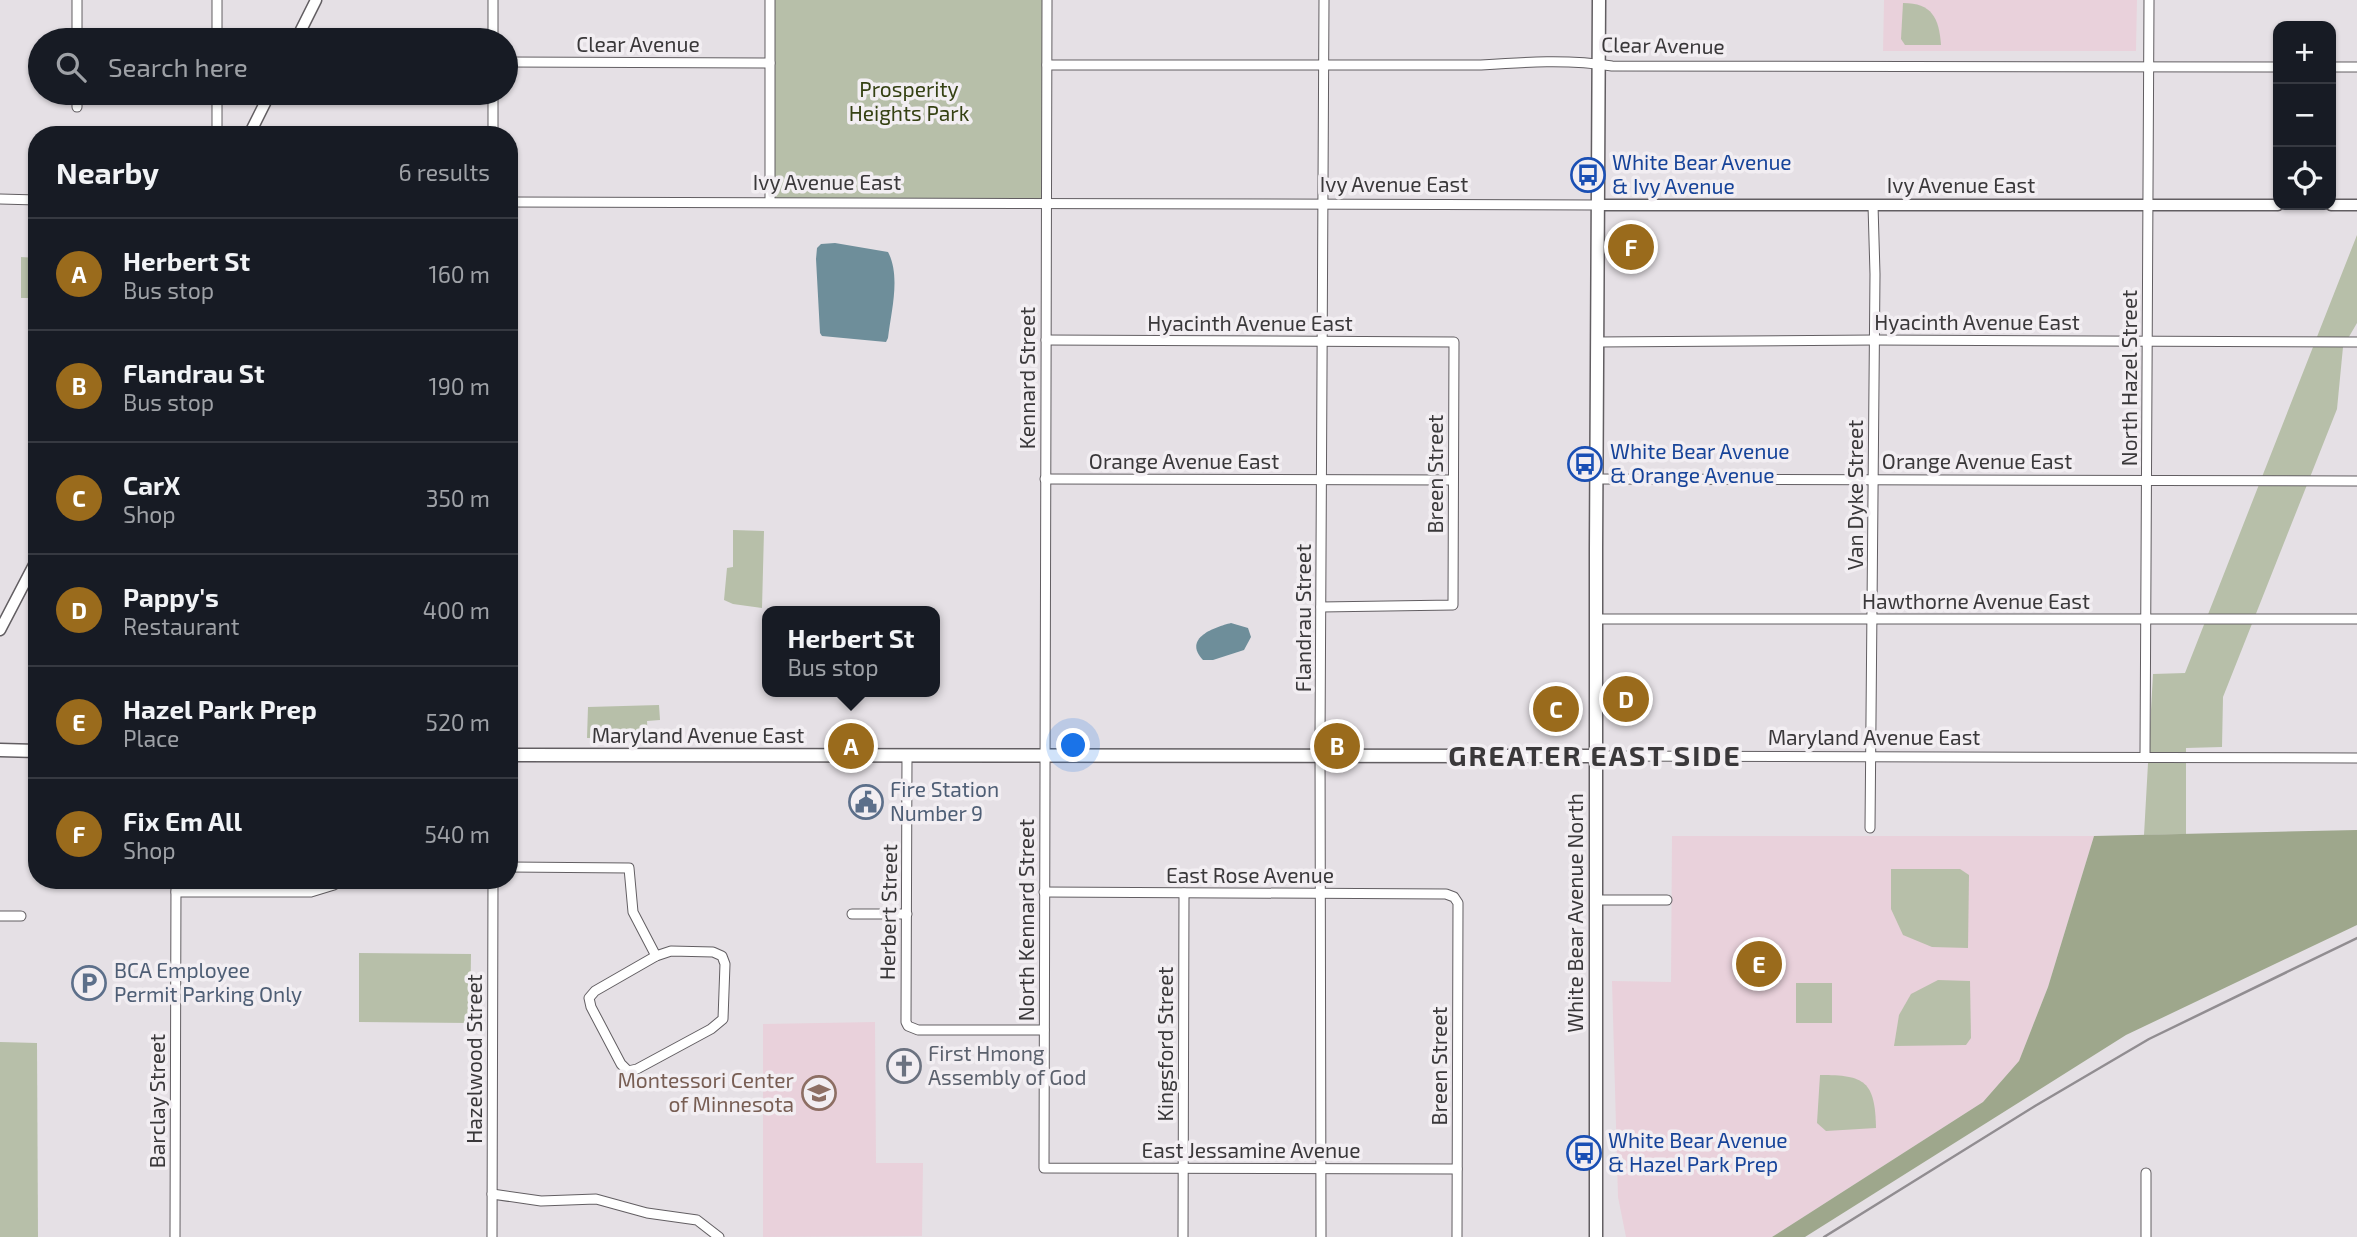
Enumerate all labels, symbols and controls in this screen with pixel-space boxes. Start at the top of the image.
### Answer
map controls [2273,21,2336,210]
button: + [2273,21,2336,84]
search box [28,28,518,105]
street label: Clear Avenue [576,31,700,56]
street label: Clear Avenue [1601,31,1725,58]
icon: search [52,48,90,86]
text: Search here [108,51,248,82]
park label: Prosperity Heights Park [849,76,970,125]
button: − [2273,84,2336,147]
button: locate [2273,147,2336,210]
place label: White Bear Avenue & Ivy Avenue [1612,149,1792,198]
text: Nearby [56,154,159,190]
bus stop icon: White Bear Avenue & Ivy Avenue [1569,156,1607,194]
text: 6 results [399,158,490,186]
street label: Ivy Avenue East [753,169,901,194]
street label: Ivy Avenue East [1320,171,1468,196]
street label: Ivy Avenue East [1887,172,2035,197]
pin: F [1608,221,1654,273]
text: Herbert St [123,245,250,276]
text: A [71,260,87,288]
text: 160 m [429,260,490,288]
text: Bus stop [123,276,214,304]
street label: North Hazel Street [2116,290,2141,466]
street label: Kennard Street [1014,307,1039,449]
street label: Hyacinth Avenue East [1874,309,2080,334]
street label: Hyacinth Avenue East [1147,310,1353,335]
text: Flandrau St [123,357,265,388]
text: B [72,372,86,400]
text: 190 m [429,372,490,400]
text: Bus stop [123,388,214,416]
street label: Breen Street [1422,415,1447,533]
street label: Van Dyke Street [1842,420,1867,570]
place label: White Bear Avenue & Orange Avenue [1610,438,1790,487]
bus stop icon: White Bear Avenue & Orange Avenue [1566,445,1604,483]
street label: Orange Avenue East [1089,448,1279,473]
street label: Orange Avenue East [1882,448,2072,473]
text: CarX [123,469,180,500]
text: C [72,484,86,512]
text: 350 m [426,484,490,512]
text: Shop [123,500,176,528]
street label: Flandrau Street [1290,544,1315,692]
text: Pappy's [123,581,219,612]
street label: Hawthorne Avenue East [1862,588,2090,613]
text: D [71,596,87,624]
text: 400 m [423,596,490,624]
popup [762,606,940,697]
text: Restaurant [123,612,240,640]
text: Herbert St [787,622,915,653]
text: Bus stop [787,653,879,681]
pin: D [1603,673,1649,725]
pin: C [1533,683,1579,735]
text: Hazel Park Prep [123,693,317,724]
text: E [72,708,86,736]
text: 520 m [426,708,490,736]
pin: A [828,720,874,772]
pin: B [1314,720,1360,772]
street label: Maryland Avenue East [592,722,804,747]
text: Place [123,724,179,752]
street label: Maryland Avenue East [1768,724,1980,749]
your location [1056,728,1090,762]
district label: GREATER EAST SIDE [1448,738,1742,772]
place label: Fire Station Number 9 [890,776,999,825]
public building icon: Fire Station Number 9 [847,783,885,821]
street label: White Bear Avenue North [1562,793,1587,1033]
text: Fix Em All [123,805,242,836]
street label: North Kennard Street [1013,819,1038,1021]
text: F [73,820,85,848]
text: 540 m [424,820,490,848]
text: Shop [123,836,176,864]
street label: Herbert Street [874,844,901,980]
street label: East Rose Avenue [1166,862,1334,887]
pin: E [1736,938,1782,990]
place label: BCA Employee Permit Parking Only [114,957,302,1006]
parking icon: BCA Employee Permit Parking Only [70,964,108,1002]
street label: Kingsford Street [1152,966,1177,1122]
street label: Hazelwood Street [461,974,486,1144]
street label: Breen Street [1426,1007,1451,1125]
street label: Barclay Street [144,1034,169,1168]
place label: First Hmong Assembly of God [928,1040,1086,1089]
church icon: First Hmong Assembly of God [885,1047,923,1085]
place label: Montessori Center of Minnesota [617,1067,795,1116]
school or university icon: Montessori Center of Minnesota [800,1074,838,1112]
place label: White Bear Avenue & Hazel Park Prep [1608,1127,1788,1176]
bus stop icon: White Bear Avenue & Hazel Park Prep [1565,1134,1603,1172]
street label: East Jessamine Avenue [1141,1137,1361,1162]

